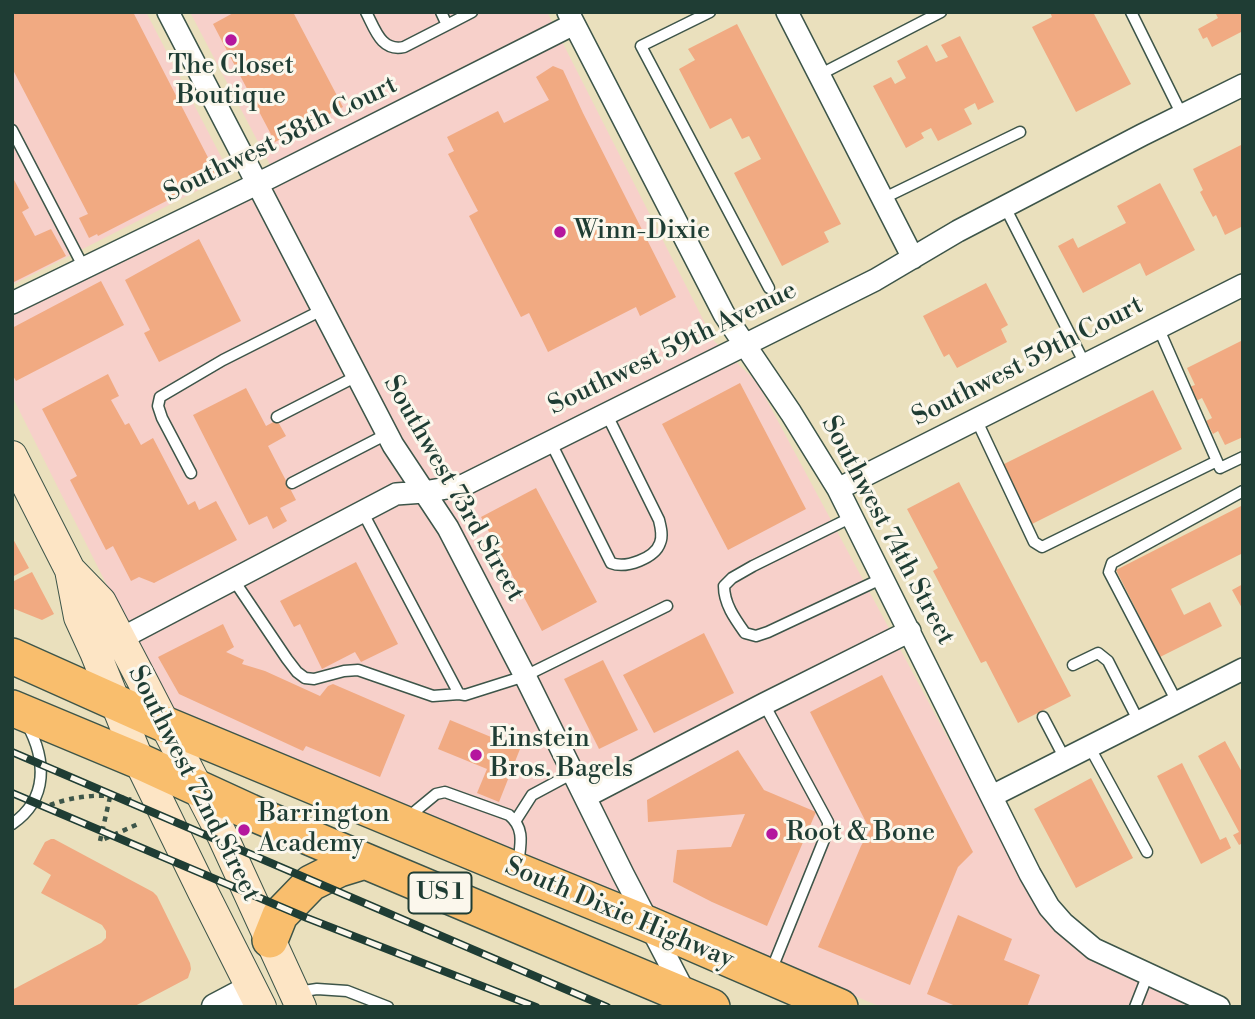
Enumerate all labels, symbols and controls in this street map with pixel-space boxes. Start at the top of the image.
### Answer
marker: The Closet Boutique [223,32,239,48]
place label: The Closet Boutique [168,51,294,112]
street label: Southwest 58th Court [159,70,403,210]
place label: Winn-Dixie [574,216,710,248]
marker: Winn-Dixie [552,224,568,240]
street label: Southwest 59th Avenue [544,275,802,423]
street label: Southwest 59th Court [907,290,1149,434]
street label: Southwest 73rd Street [376,371,530,607]
street label: Southwest 74th Street [814,411,960,651]
street label: Southwest 72nd Street [120,661,266,907]
place label: Einstein Bros. Bagels [490,724,633,786]
marker: Einstein Bros. Bagels [468,747,484,763]
place label: Barrington Academy [258,799,389,860]
place label: Root & Bone [786,818,935,850]
marker: Barrington Academy [236,822,252,838]
marker: Root & Bone [764,826,780,842]
street label: South Dixie Highway [500,852,738,976]
road number: US 1 [408,872,472,914]

